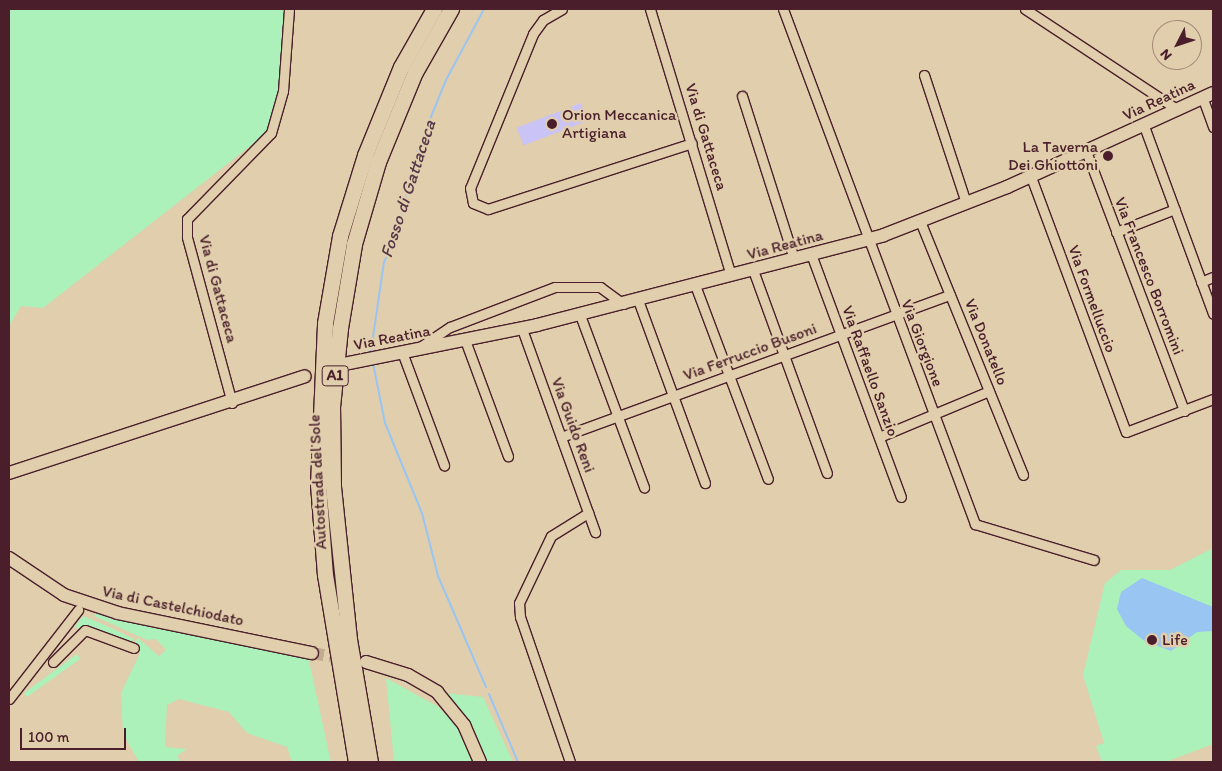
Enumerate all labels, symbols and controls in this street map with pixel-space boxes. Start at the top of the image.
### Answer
north arrow [1152,20,1202,70]
text: N [1157,45,1176,64]
street label: Via Reatina [1120,75,1198,125]
street label: Via di Gattaceca [681,81,731,193]
place label: Orion Meccanica Artigiana [562,105,676,143]
water label: Fosso di Gattaceca [376,117,440,261]
marker: Orion Meccanica Artigiana [546,118,558,130]
place label: La Taverna Dei Ghiottoni [1008,137,1098,175]
marker: La Taverna Dei Ghiottoni [1102,150,1114,162]
street label: Via Francesco Borromini [1110,195,1188,357]
street label: Via Reatina [745,226,825,264]
street label: Via di Gattaceca [194,233,242,345]
street label: Via Formelluccio [1064,243,1120,355]
street label: Via Donatello [960,296,1012,388]
street label: Via Giorgione [897,297,947,389]
street label: Via Raffaello Sanzio [838,303,902,439]
street label: Via Ferruccio Busoni [681,319,819,385]
street label: Via Reatina [352,321,432,355]
road number: A1 [321,364,349,388]
street label: Via Guido Reni [547,375,599,475]
street label: Autostrada del Sole [305,414,331,550]
street label: Via di Castelchiodato [101,582,245,630]
place label: Life [1162,630,1188,650]
marker: Life [1146,634,1158,646]
scale bar [22,718,129,750]
text: 100 m [28,728,69,746]

